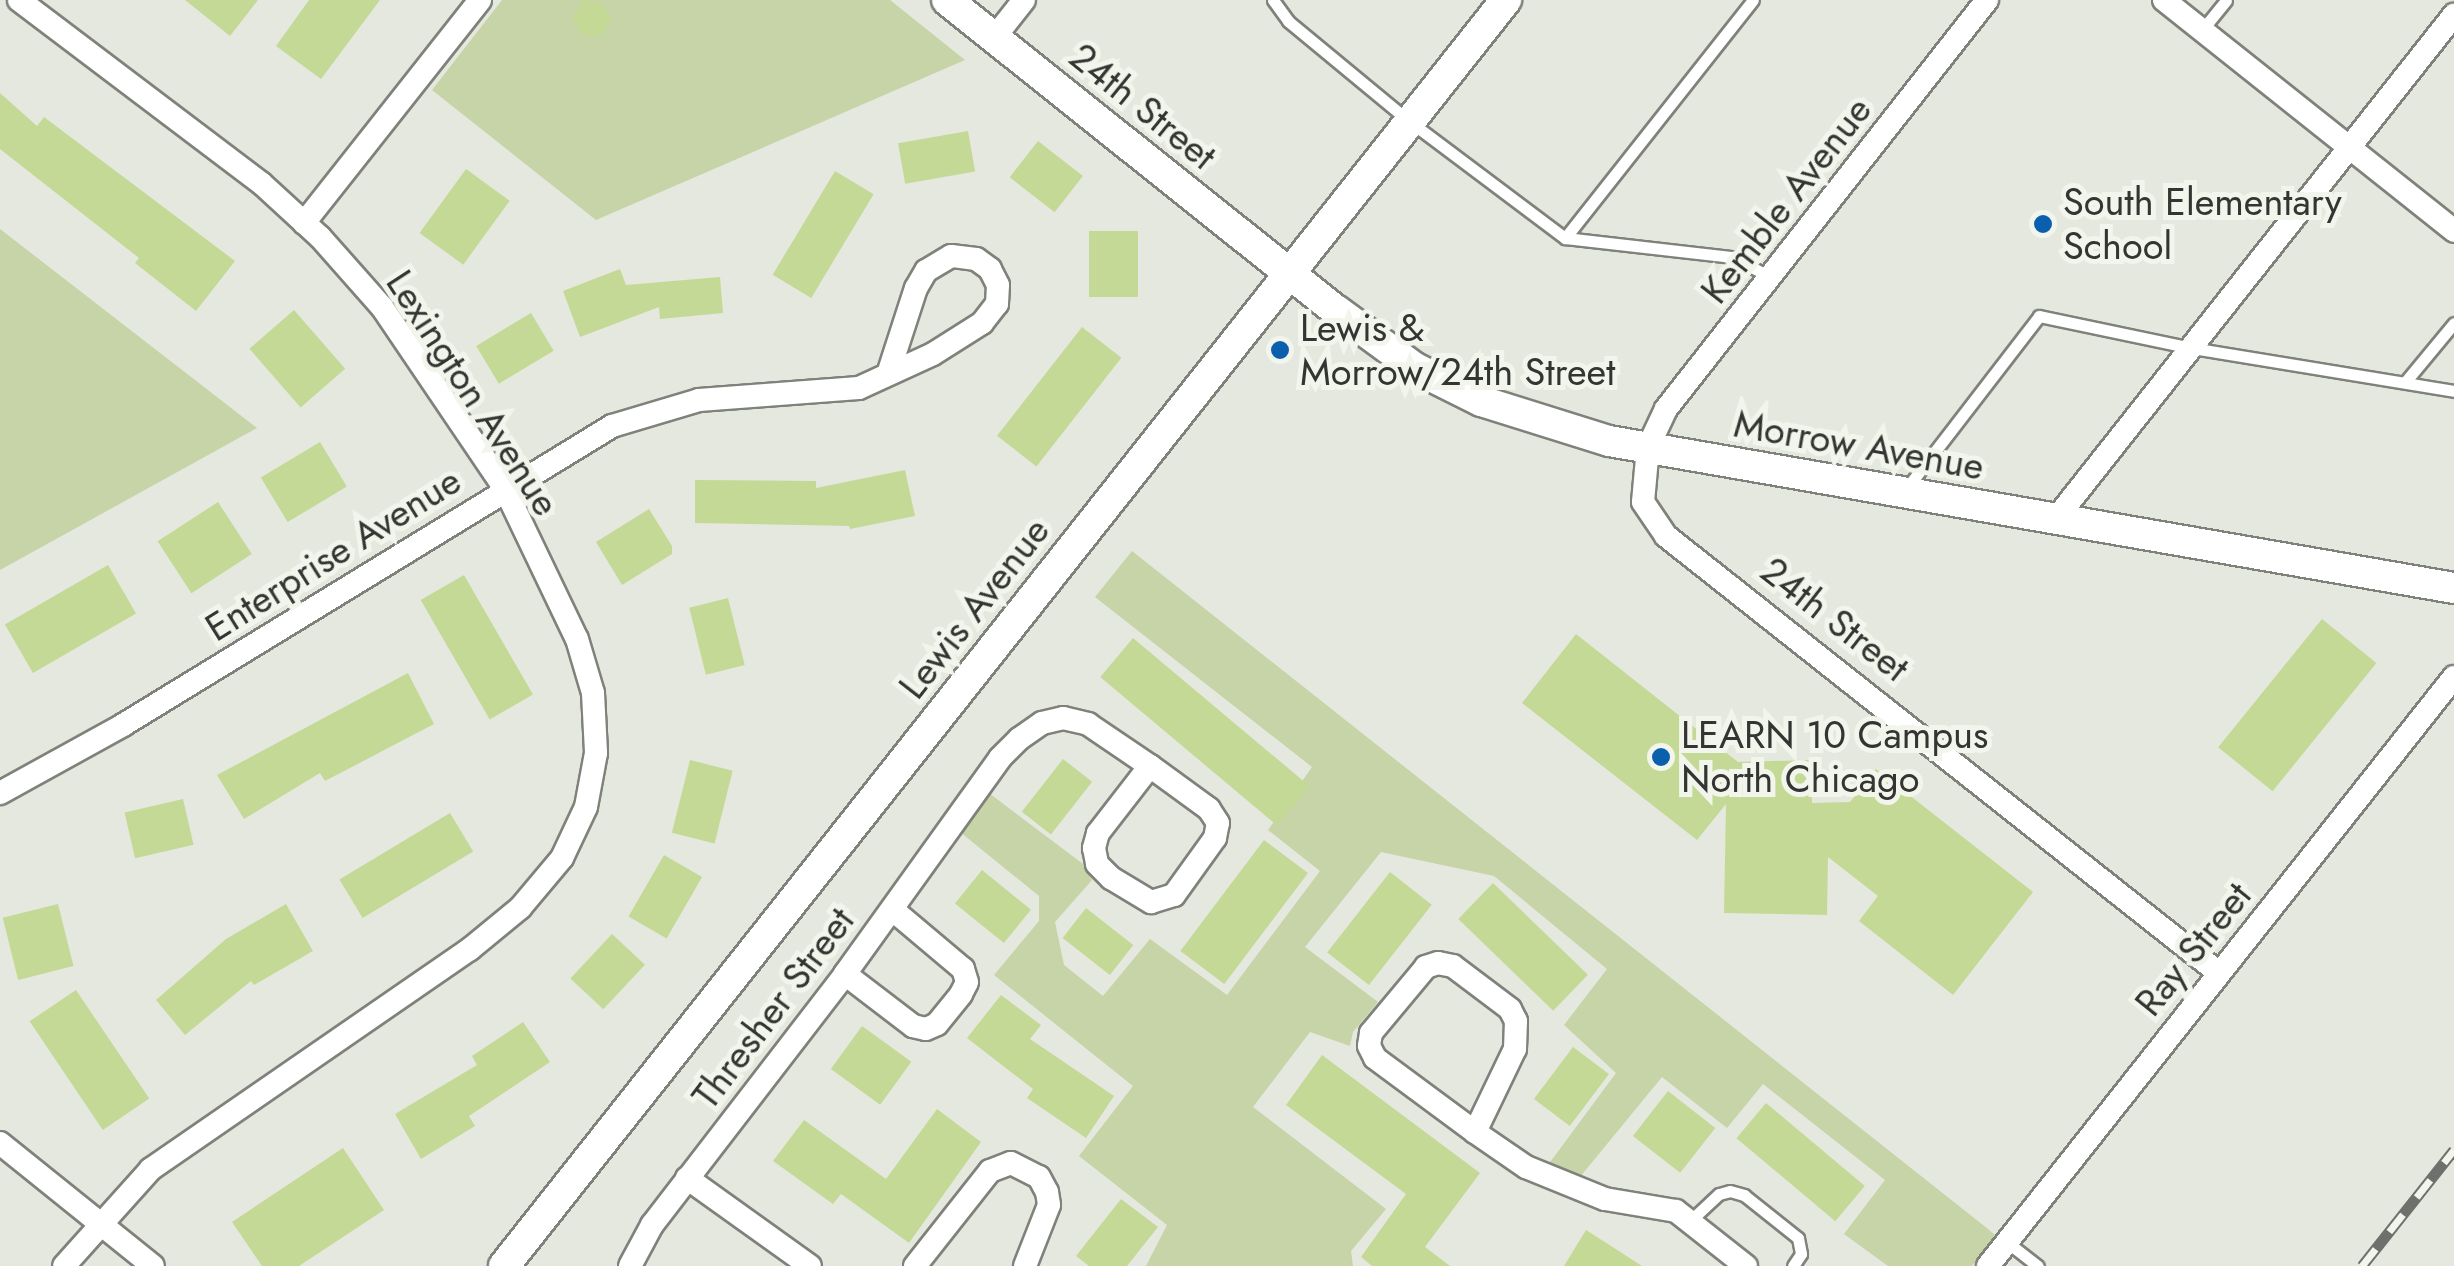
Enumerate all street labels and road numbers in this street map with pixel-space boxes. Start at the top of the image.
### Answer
street label: 24th Street [1061,33,1225,179]
street label: Kemble Avenue [1691,88,1881,312]
street label: Lexington Avenue [377,262,569,524]
street label: Morrow Avenue [1731,401,1987,489]
street label: Enterprise Avenue [197,457,469,651]
street label: Lewis Avenue [889,509,1059,707]
street label: 24th Street [1752,547,1918,691]
street label: Ray Street [2126,873,2260,1025]
street label: Thresher Street [683,899,863,1117]

